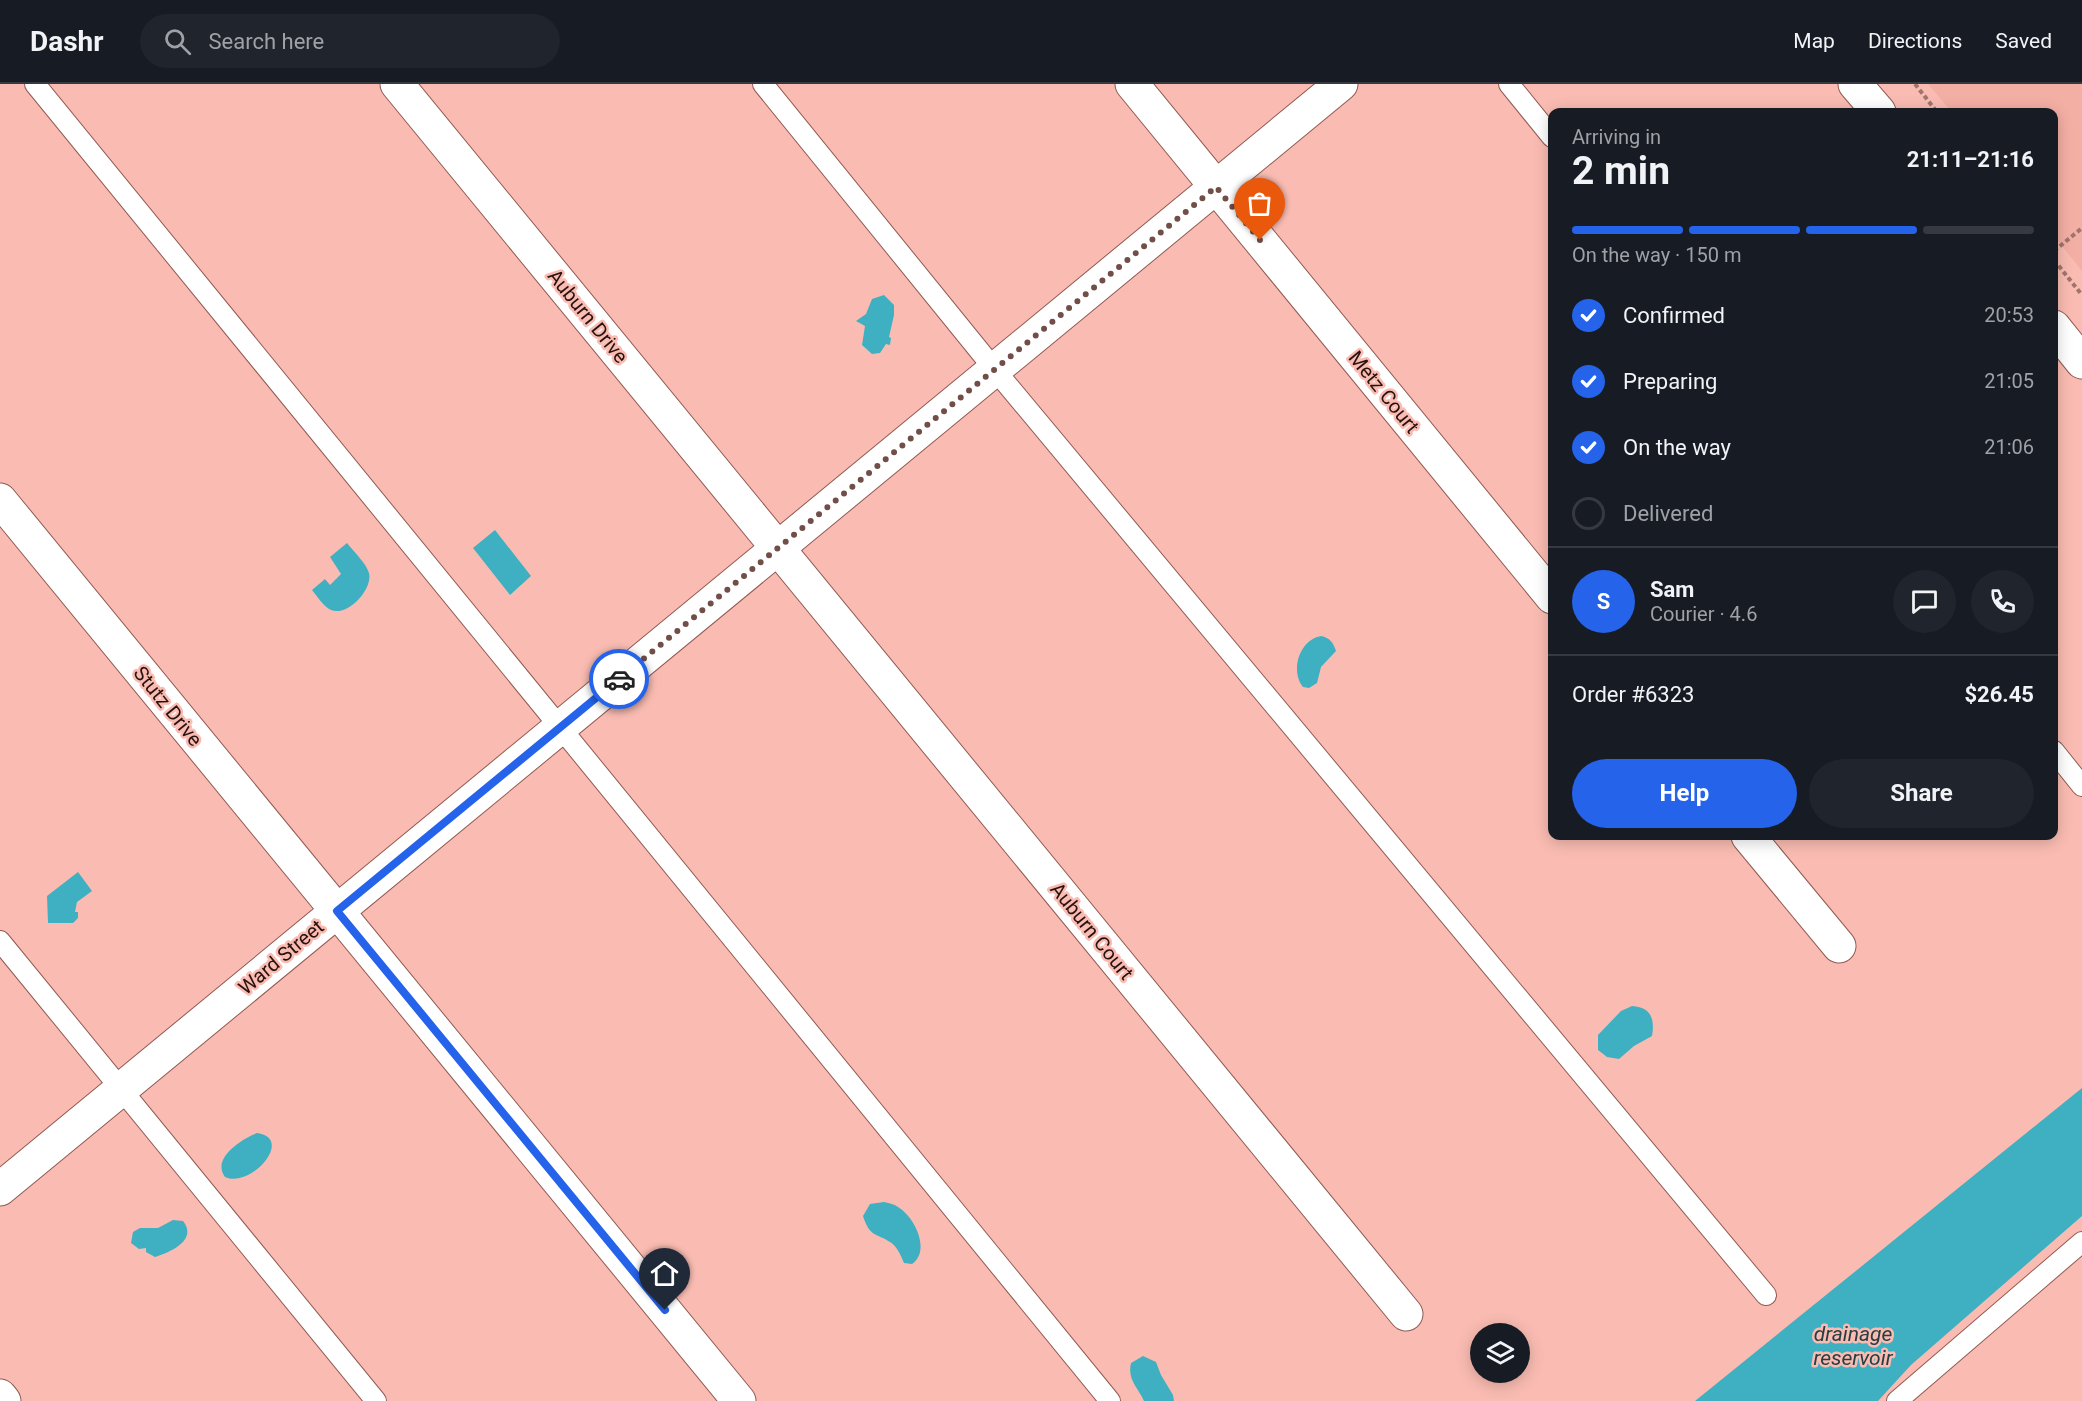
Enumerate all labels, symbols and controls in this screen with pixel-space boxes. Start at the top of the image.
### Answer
search box [140,14,560,68]
text: Dashr [30,25,104,58]
icon: search [161,25,194,58]
text: Search here [209,29,324,54]
text: Map [1793,29,1835,53]
text: Directions [1868,29,1962,53]
text: Saved [1995,29,2052,53]
text: Arriving in [1572,125,1661,149]
text: 21:11–21:16 [1907,147,2034,172]
text: 2 min [1572,148,1670,194]
pin [1234,178,1285,240]
icon: bag [1243,187,1276,220]
text: On the way · 150 m [1572,243,1741,267]
street label: Auburn Drive [543,264,633,368]
icon: check [1572,299,1605,332]
text: Confirmed [1623,303,1725,328]
text: 20:53 [1984,303,2034,327]
street label: Metz Court [1344,346,1424,438]
icon: check [1572,365,1605,398]
text: Preparing [1623,369,1717,394]
text: 21:05 [1984,369,2034,393]
icon: check [1572,431,1605,464]
text: On the way [1623,435,1731,460]
text: 21:06 [1984,435,2034,459]
text: Delivered [1623,501,1713,526]
button: chat [1893,570,1956,633]
button: phone [1971,570,2034,633]
text: Sam [1650,577,1694,602]
text: S [1597,589,1610,614]
text: Courier · 4.6 [1650,602,1757,626]
courier [589,649,649,709]
street label: Stutz Drive [129,661,207,751]
icon: car [603,663,636,696]
text: Order #6323 [1572,682,1694,707]
text: $26.45 [1965,682,2034,707]
button: Help [1572,759,1797,828]
button: Share [1809,759,2034,828]
street label: Auburn Court [1045,877,1139,985]
street label: Ward Street [233,914,329,1000]
pin [639,1248,690,1310]
icon: home [648,1257,681,1290]
water label: drainage reservoir [1813,1322,1894,1370]
map controls [1470,1323,1530,1383]
button: layers [1470,1323,1530,1383]

